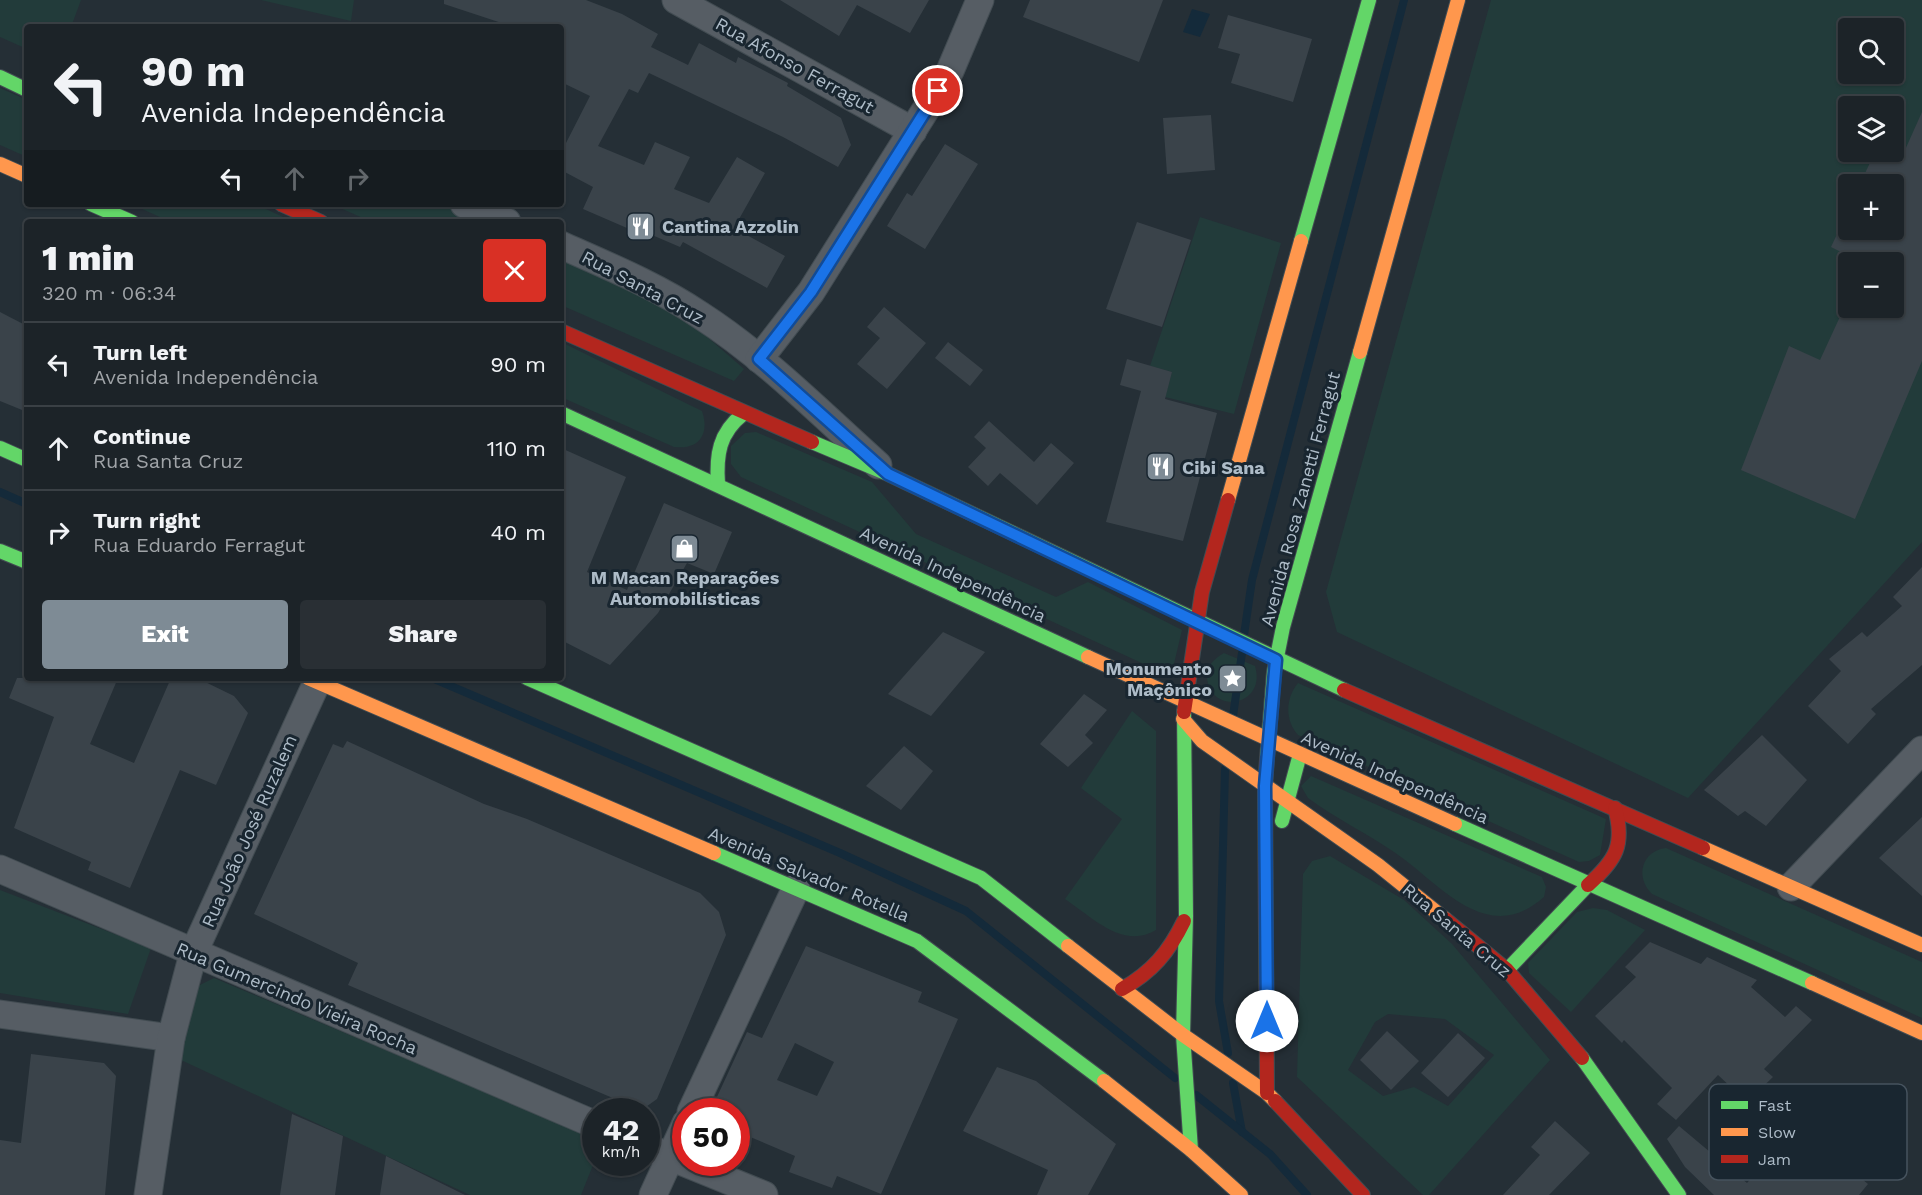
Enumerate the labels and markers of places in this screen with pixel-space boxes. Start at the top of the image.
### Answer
pin [912,65,963,116]
restaurant icon: Cantina Azzolin [625,210,657,242]
place label: Cantina Azzolin [662,216,799,237]
restaurant icon: Cibi Sana [1145,451,1177,483]
place label: Cibi Sana [1182,457,1265,478]
shop icon: M Macan Reparações Automobilísticas [669,532,701,564]
place label: M Macan Reparações Automobilísticas [591,567,780,609]
place label: Monumento Maçônico [1105,658,1212,700]
place icon: Monumento Maçônico [1217,662,1249,694]

